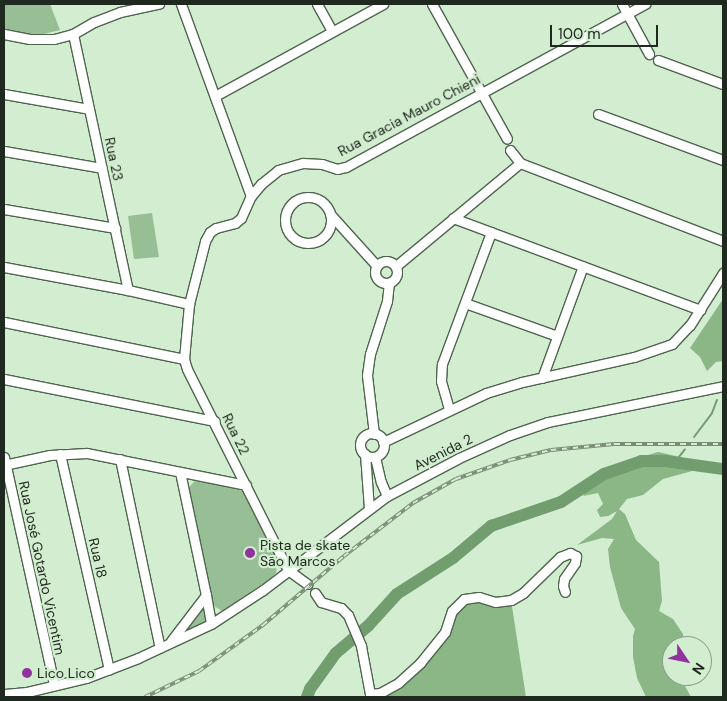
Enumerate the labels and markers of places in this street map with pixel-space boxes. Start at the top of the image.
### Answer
place label: Pista de skate São Marcos [260,537,350,570]
marker: Pista de skate São Marcos [244,547,256,559]
place label: Lico Lico [37,665,95,681]
marker: Lico Lico [21,667,33,679]

